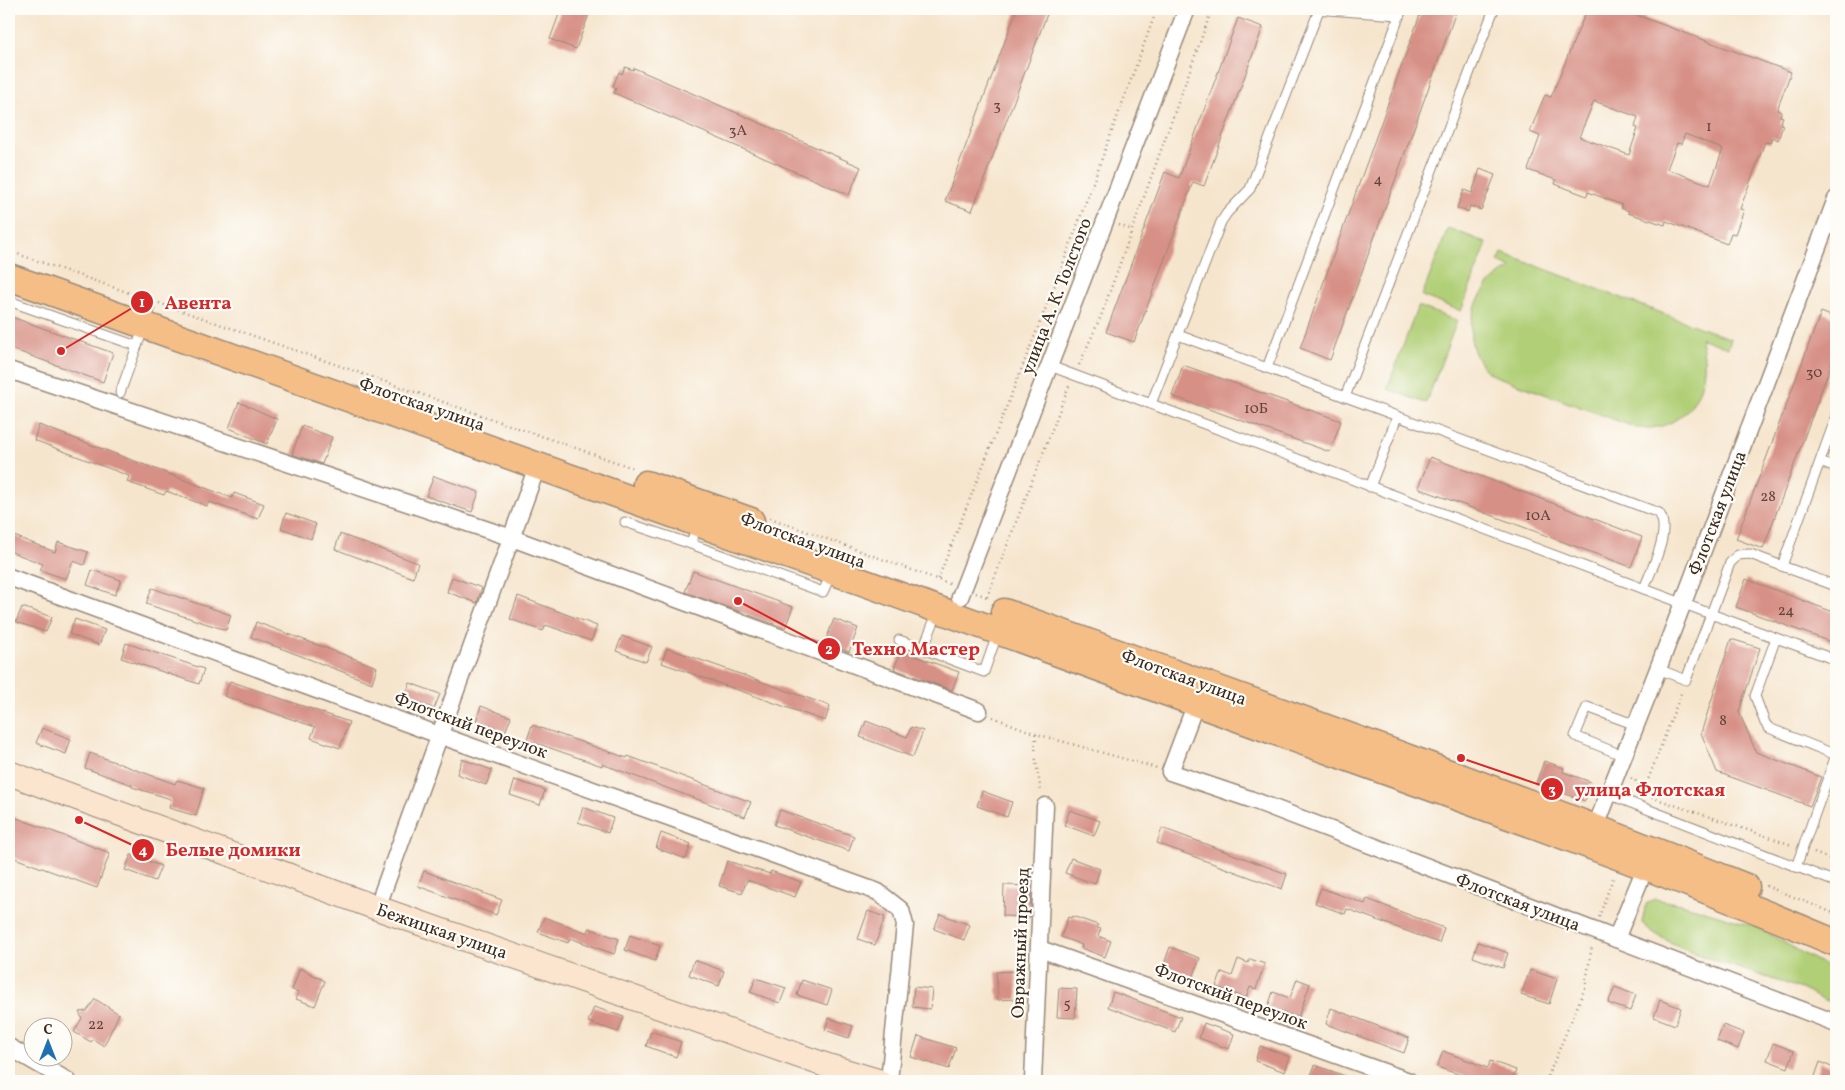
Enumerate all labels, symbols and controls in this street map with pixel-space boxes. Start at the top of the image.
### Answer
house number: 3 [993,96,1001,117]
house number: 1 [1706,117,1712,138]
house number: 3А [729,121,748,142]
house number: 4 [1374,170,1383,191]
street label: улица А. К. Толстого [1016,214,1099,379]
callout: Авента [129,285,241,319]
text: Авента [164,291,232,317]
text: 1 [139,293,145,314]
house number: 30 [1806,363,1822,384]
street label: Флотская улица [355,372,488,439]
house number: 10Б [1244,399,1268,420]
street label: Флотская улица [1683,447,1754,580]
house number: 28 [1760,487,1776,508]
house number: 10А [1525,506,1551,527]
street label: Флотская улица [736,507,869,576]
house number: 24 [1778,601,1794,622]
callout: Техно Мастер [817,632,990,666]
text: Техно Мастер [852,637,980,663]
text: 2 [825,640,833,661]
street label: Флотская улица [1117,644,1250,713]
street label: Флотский переулок [390,687,551,766]
house number: 8 [1719,711,1727,732]
callout: улица Флотская [1539,772,1735,806]
text: улица Флотская [1575,778,1725,804]
text: 3 [1548,780,1556,801]
callout: Белые домики [130,833,310,867]
text: Белые домики [165,838,301,864]
text: 4 [138,841,148,862]
street label: Овражный проезд [1006,867,1037,1019]
street label: Флотская улица [1451,868,1584,939]
street label: Бежицкая улица [373,898,510,967]
street label: Флотский переулок [1150,958,1311,1037]
house number: 5 [1063,994,1071,1015]
house number: 22 [88,1015,104,1036]
north arrow [22,1018,72,1068]
text: С [43,1021,53,1040]

